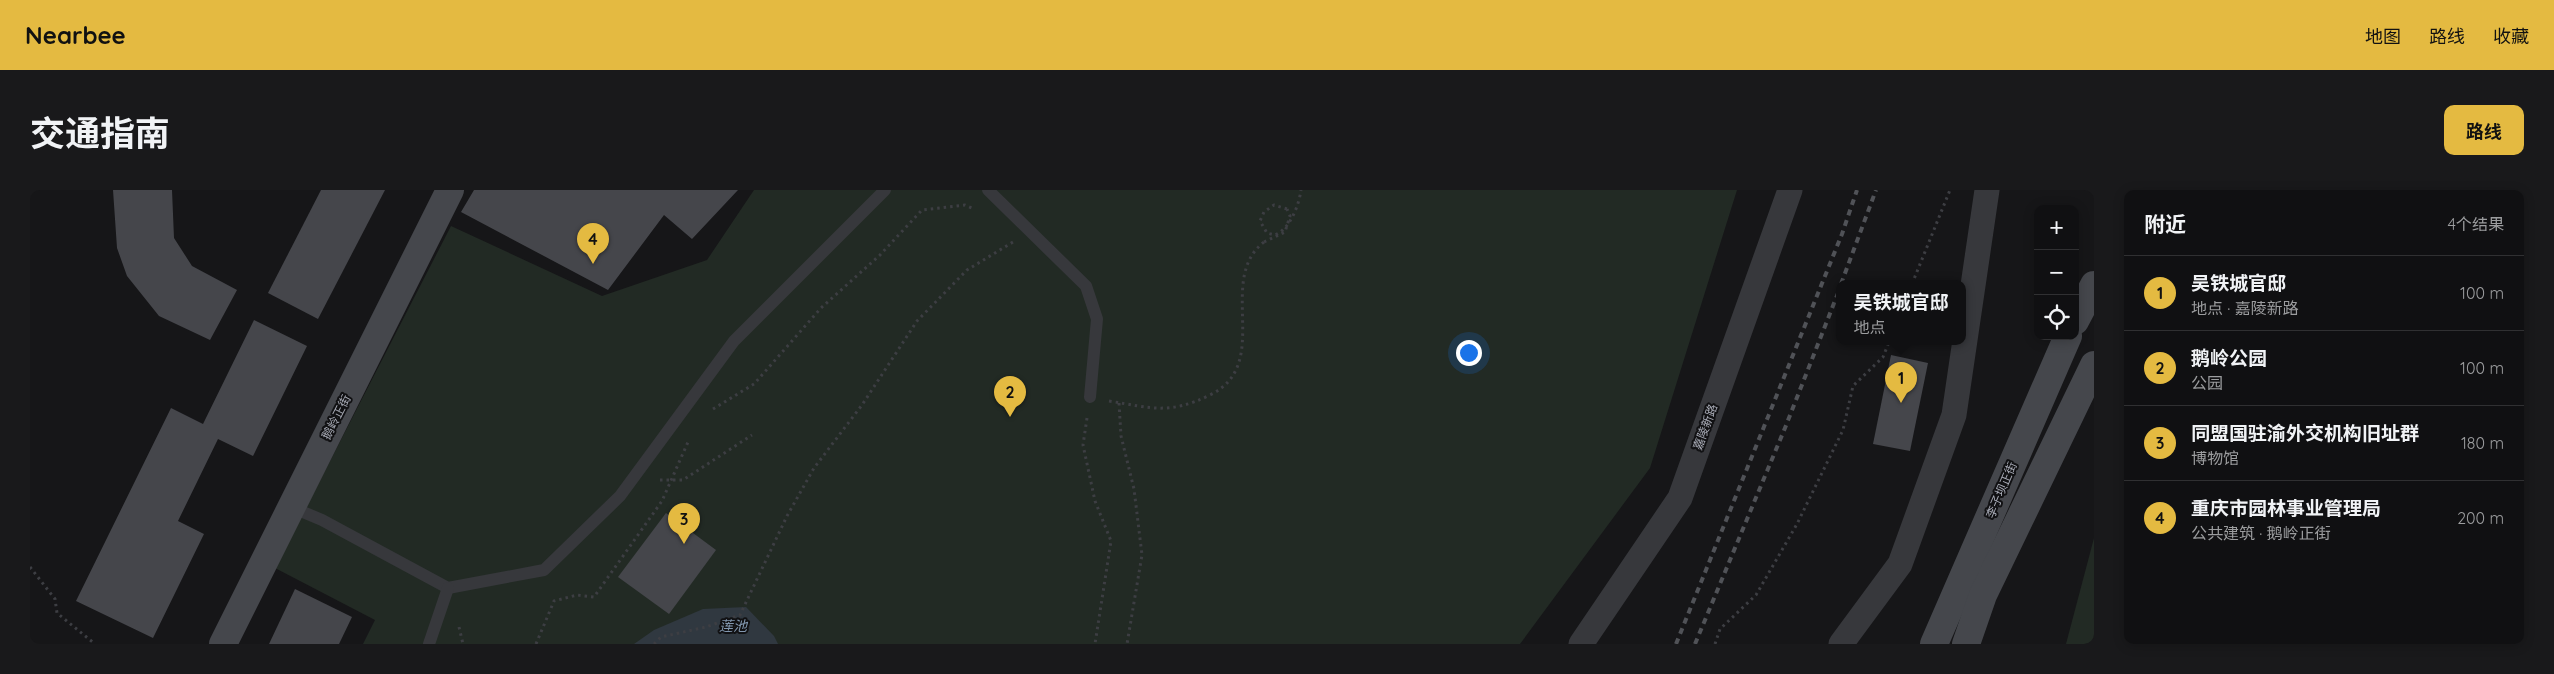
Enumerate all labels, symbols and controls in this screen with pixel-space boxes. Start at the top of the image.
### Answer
text: Nearbee [25,20,126,50]
text: 地图 [2365,25,2401,48]
text: 路线 [2429,25,2465,48]
text: 收藏 [2493,25,2529,48]
button: 路线 [2444,105,2524,155]
text: 交通指南 [30,111,170,155]
map controls [2034,205,2079,340]
button: + [2034,205,2079,250]
text: 附近 [2144,211,2186,237]
text: 4个结果 [2448,214,2504,234]
pin: 4 [577,223,609,264]
button: − [2034,250,2079,295]
text: 吴铁城官邸 [2191,271,2286,295]
popup [1836,280,1966,345]
text: 1 [2157,283,2163,303]
text: 100 m [2460,283,2504,303]
text: 吴铁城官邸 [1853,290,1949,314]
button: locate [2034,295,2079,340]
text: 地点 · 嘉陵新路 [2191,298,2299,318]
text: 地点 [1853,317,1886,337]
your location [1456,340,1482,366]
text: 鹅岭公园 [2191,346,2267,370]
text: 2 [2155,358,2165,378]
text: 100 m [2460,358,2504,378]
pin: 1 [1885,362,1917,403]
text: 公园 [2191,373,2223,393]
pin: 2 [994,376,1026,417]
street label: 鹅岭正街 [318,392,354,442]
street label: 嘉陵新路 [1690,402,1720,452]
text: 同盟国驻渝外交机构旧址群 [2191,421,2419,445]
text: 3 [2156,433,2164,453]
text: 180 m [2461,433,2504,453]
text: 博物馆 [2191,448,2239,468]
street label: 李子坝正街 [1982,459,2020,521]
text: 重庆市园林事业管理局 [2191,496,2381,520]
pin: 3 [668,503,700,544]
text: 4 [2155,508,2165,528]
text: 200 m [2457,508,2504,528]
text: 公共建筑 · 鹅岭正街 [2191,523,2331,543]
water label: 莲池 [719,617,749,635]

